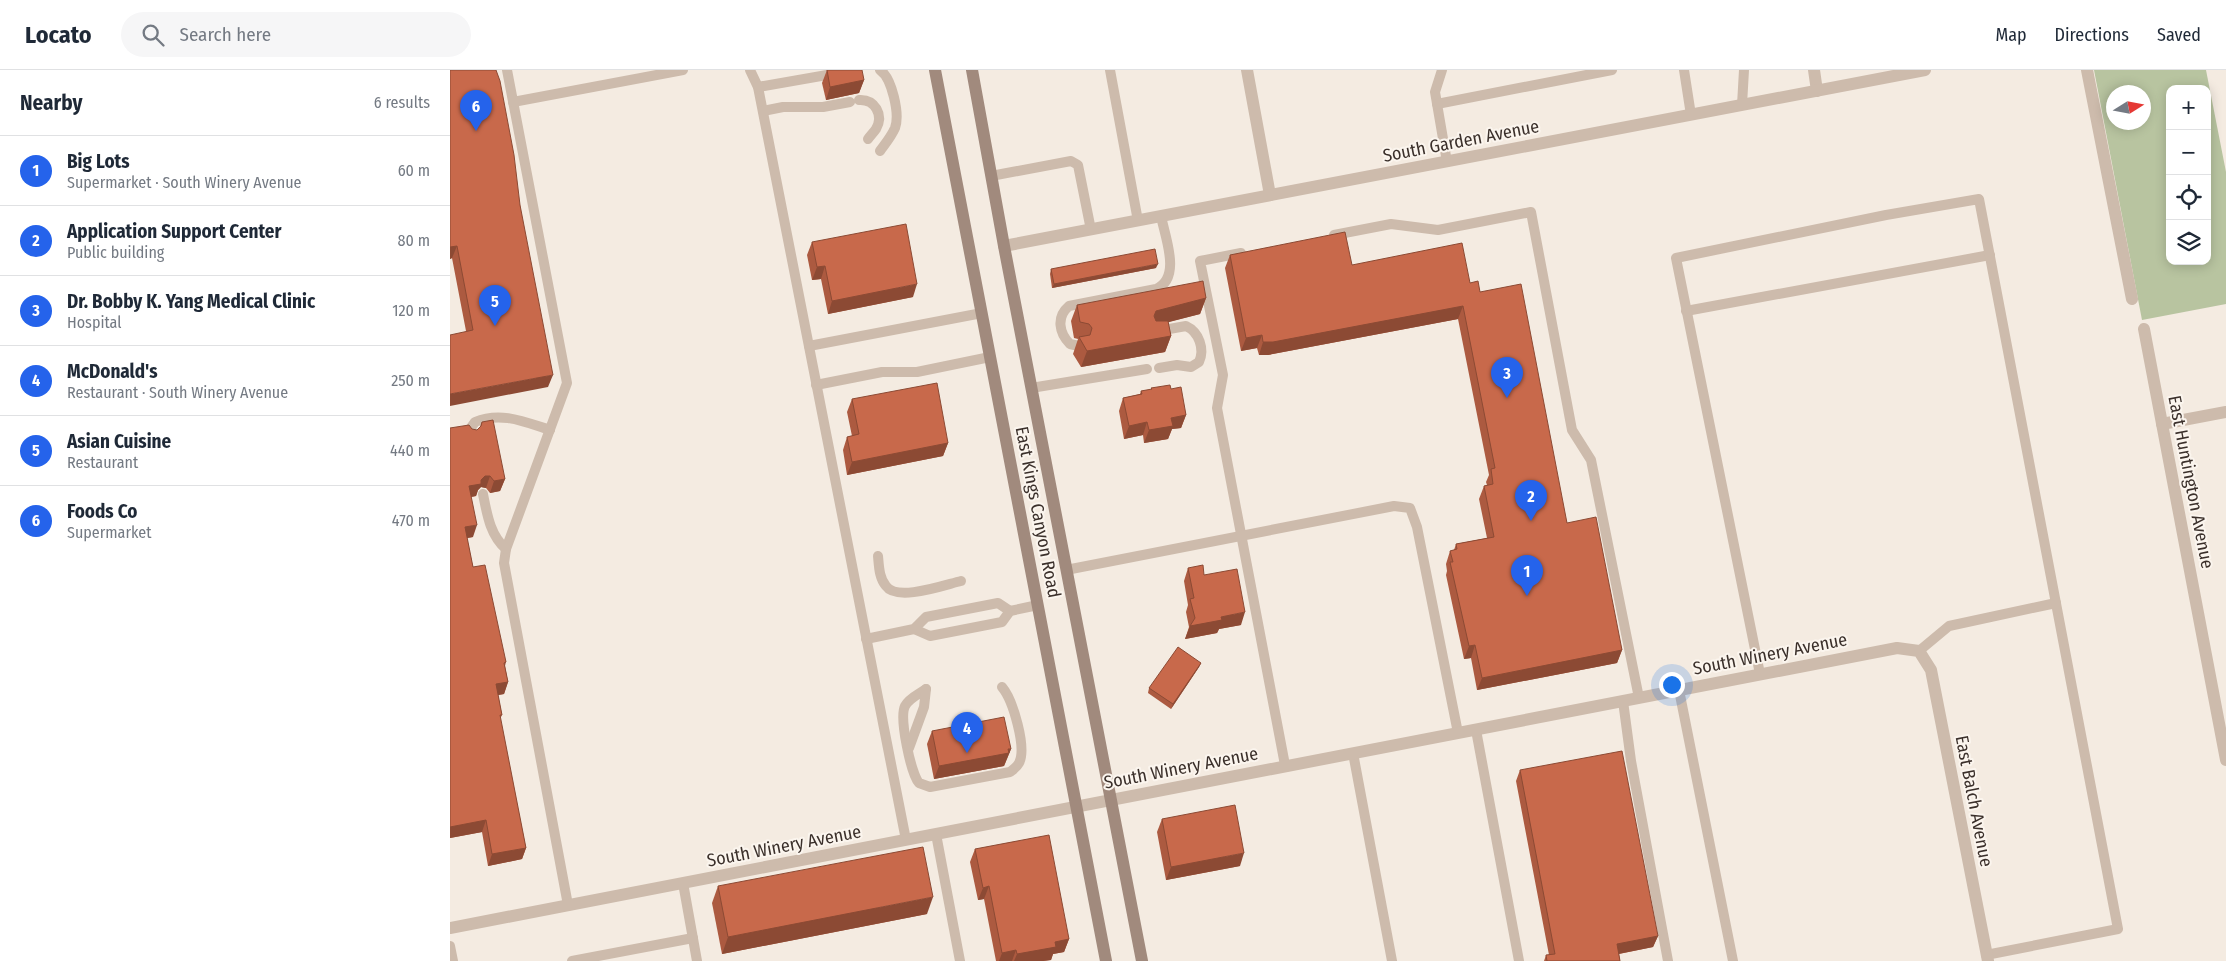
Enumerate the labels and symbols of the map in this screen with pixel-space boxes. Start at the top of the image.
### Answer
north arrow [2106,85,2151,130]
pin: 6 [460,90,492,131]
street label: South Garden Avenue [1381,115,1541,167]
pin: 5 [479,285,511,326]
pin: 3 [1491,357,1523,398]
street label: East Huntington Avenue [2163,394,2219,570]
street label: East Kings Canyon Road [1011,424,1065,600]
pin: 2 [1515,480,1547,521]
pin: 1 [1511,555,1543,596]
street label: South Winery Avenue [1691,628,1849,680]
your location [1659,672,1685,698]
pin: 4 [951,712,983,753]
street label: East Balch Avenue [1950,733,1998,869]
street label: South Winery Avenue [1102,742,1260,794]
street label: South Winery Avenue [705,820,863,872]

